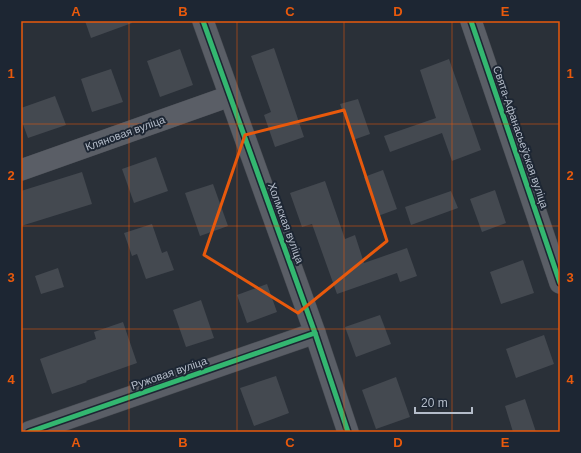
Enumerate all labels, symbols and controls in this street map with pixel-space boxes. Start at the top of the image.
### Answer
text: A [71,4,81,19]
text: B [178,4,188,19]
text: C [285,4,295,19]
text: D [393,4,403,19]
text: E [501,4,510,19]
street label: Свята-Афанасьеўская вуліца [491,64,551,211]
text: 1 [7,66,15,81]
text: 1 [566,66,574,81]
street label: Кляновая вуліца [83,113,167,153]
text: 2 [7,168,15,183]
text: 2 [566,168,574,183]
street label: Холмская вуліца [266,181,306,266]
text: 3 [7,270,15,285]
text: 3 [566,270,574,285]
street label: Ружовая вуліца [129,354,209,392]
text: 4 [7,372,15,387]
text: 4 [566,372,574,387]
scale bar [415,389,472,415]
text: 20 m [421,396,448,410]
text: A [71,435,81,450]
text: B [178,435,188,450]
text: C [285,435,295,450]
text: D [393,435,403,450]
text: E [501,435,510,450]

